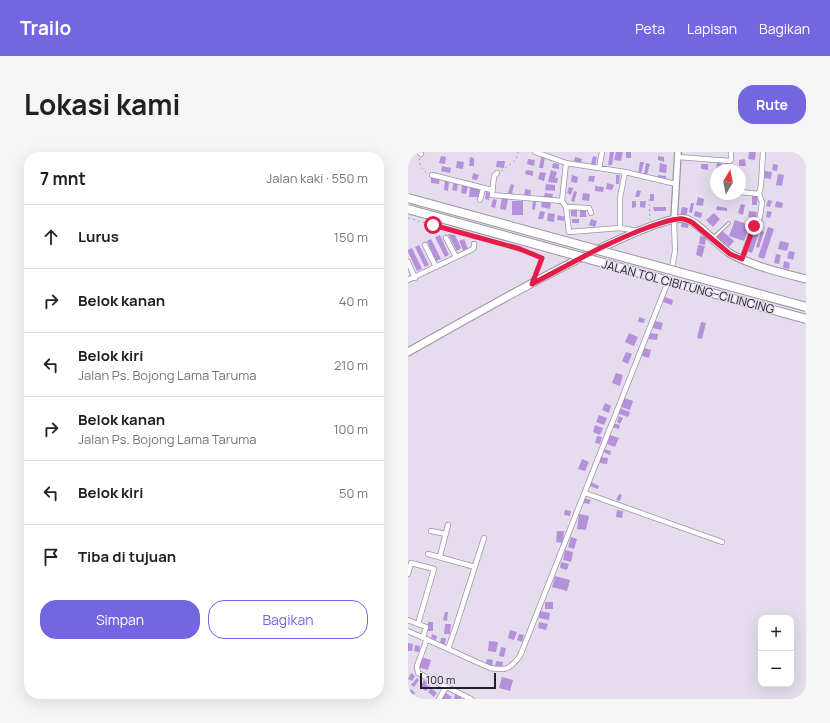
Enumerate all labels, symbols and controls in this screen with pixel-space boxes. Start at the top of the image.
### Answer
text: Trailo [20,15,71,41]
text: Peta [635,19,665,38]
text: Lapisan [687,19,737,38]
text: Bagikan [759,19,810,38]
text: Lokasi kami [24,85,180,123]
button: Rute [738,85,806,124]
north arrow [710,164,746,200]
text: 7 mnt [40,167,86,190]
text: Jalan kaki · 550 m [266,169,368,187]
route start [424,216,442,234]
route end [745,217,763,235]
icon: ahead [40,226,62,248]
text: Lurus [78,226,119,247]
text: 150 m [334,228,368,246]
street label: JALAN TOL CIBITUNG–CILINCING [600,255,777,318]
icon: right [40,290,62,312]
text: Belok kanan [78,290,165,311]
text: 40 m [339,292,368,310]
text: Belok kiri [78,345,144,366]
icon: left [40,354,62,376]
text: 210 m [334,356,368,374]
text: Jalan Ps. Bojong Lama Taruma [78,366,256,384]
text: Belok kanan [78,409,165,430]
icon: right [40,418,62,440]
text: 100 m [333,420,368,438]
text: Jalan Ps. Bojong Lama Taruma [78,430,256,448]
icon: left [40,482,62,504]
text: Belok kiri [78,482,144,503]
text: 50 m [339,484,368,502]
icon: arrive [40,546,62,568]
text: Tiba di tujuan [78,546,176,567]
button: Simpan [40,600,200,639]
button: Bagikan [208,600,368,639]
map controls [758,615,794,687]
button: + [758,615,794,651]
button: − [758,651,794,687]
scale bar [420,671,496,690]
text: 100 m [426,672,455,687]

